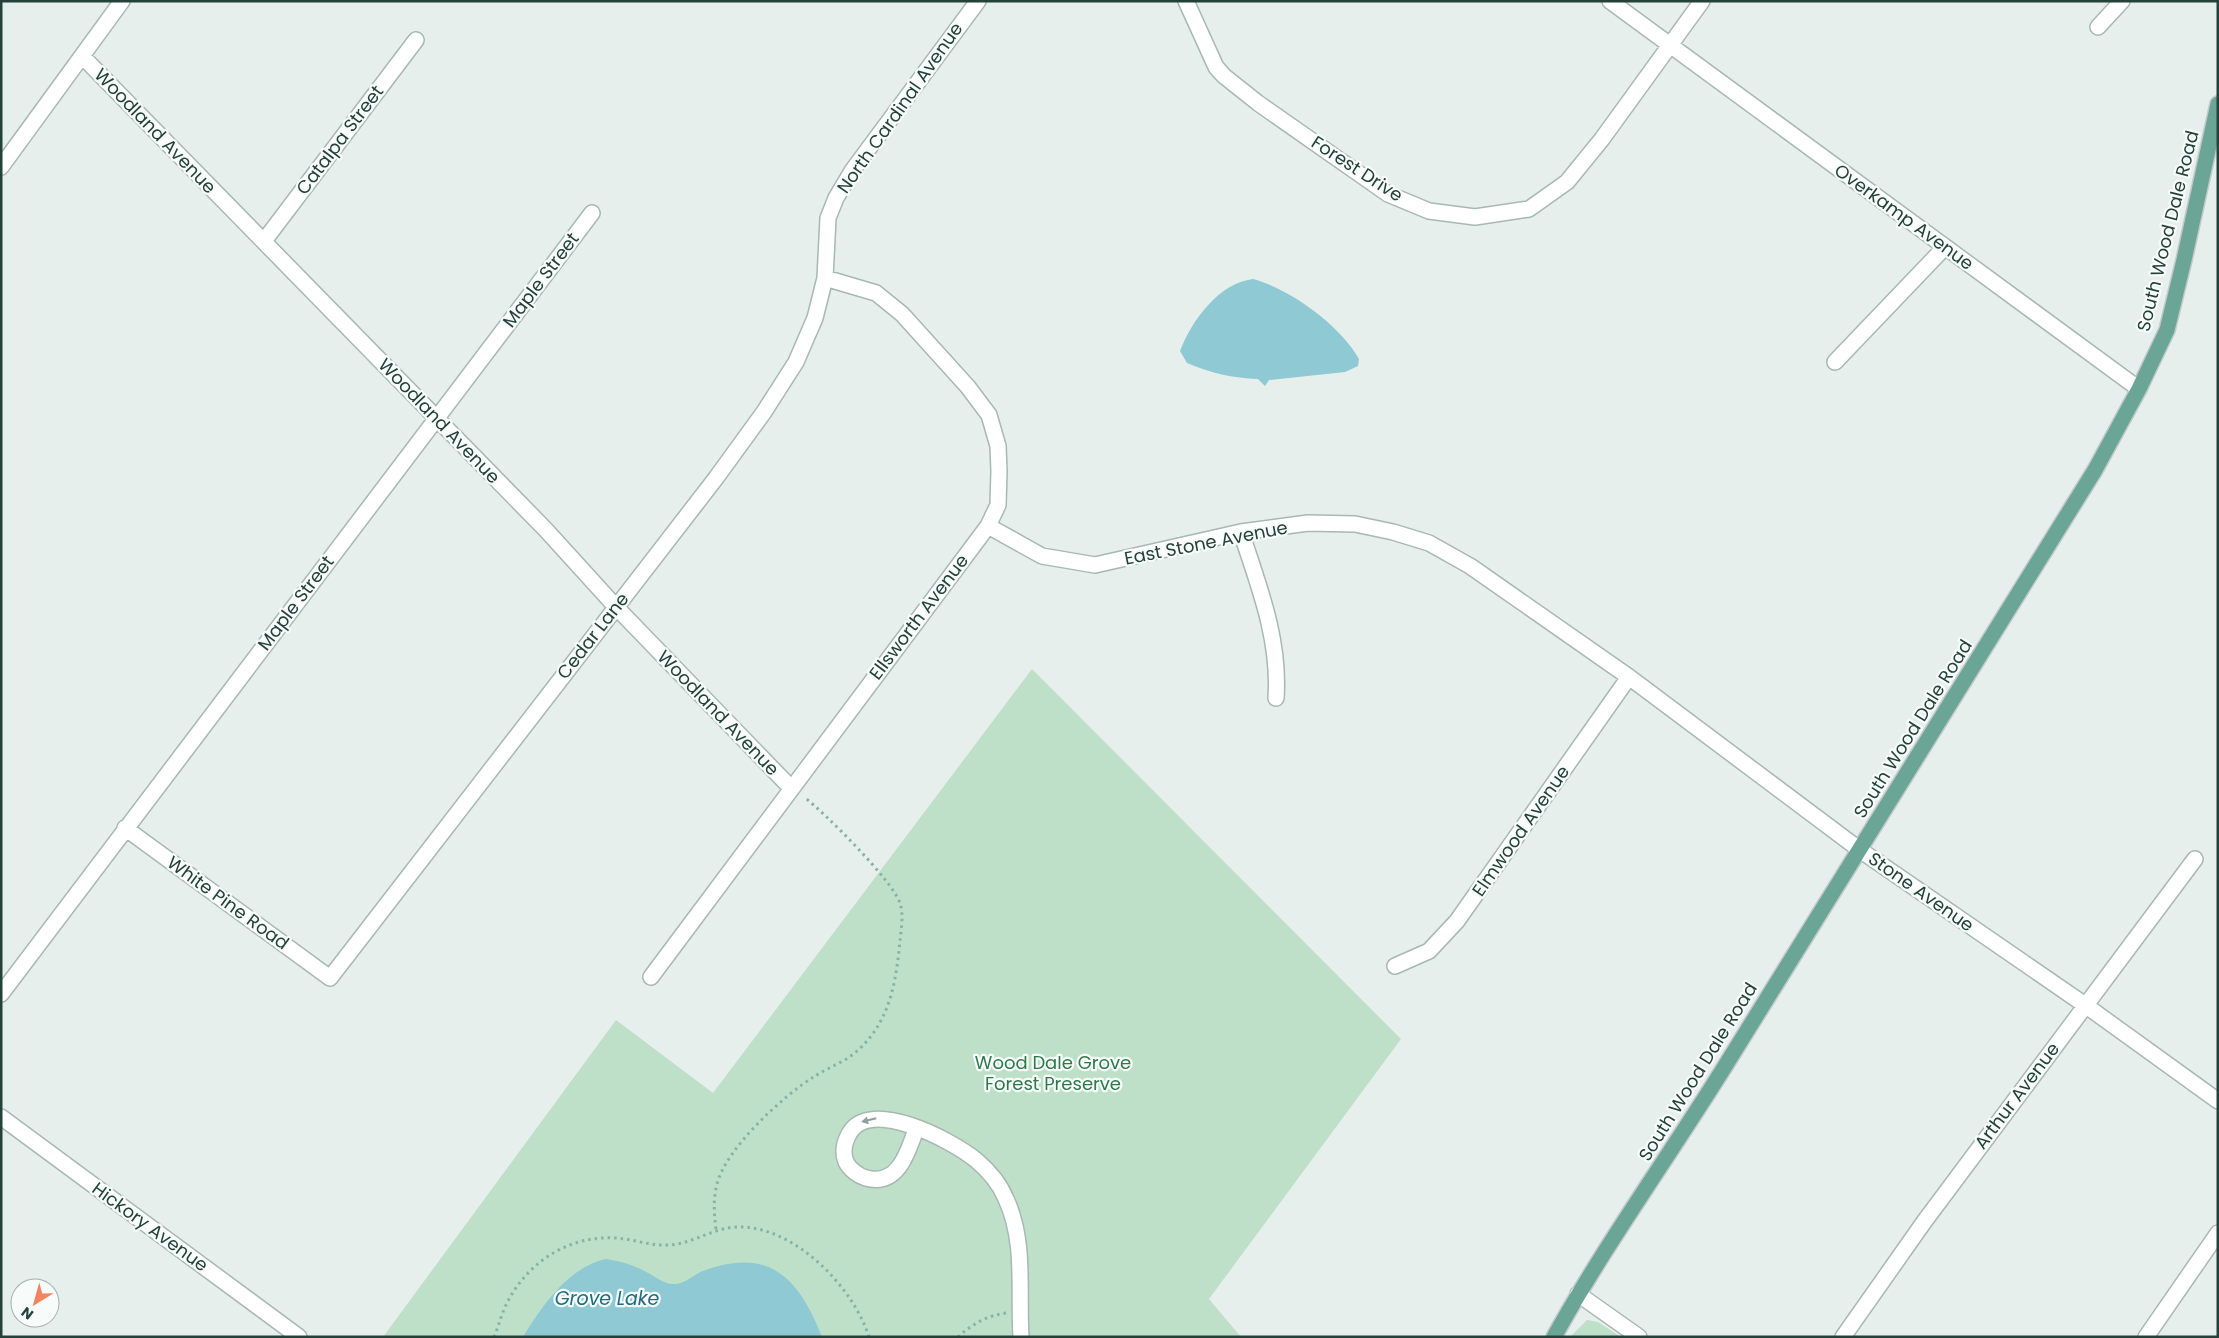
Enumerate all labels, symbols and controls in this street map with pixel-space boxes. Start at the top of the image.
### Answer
street label: North Cardinal Avenue [831,17,968,198]
street label: Woodland Avenue [89,62,222,199]
street label: Catalpa Street [290,80,389,200]
street label: South Wood Dale Road [2130,128,2205,334]
street label: Forest Drive [1307,130,1408,207]
street label: Overkamp Avenue [1830,157,1979,276]
street label: Maple Street [497,227,585,332]
street label: Woodland Avenue [373,352,506,489]
street label: East Stone Avenue [1122,514,1290,571]
street label: Ellsworth Avenue [863,549,974,685]
street label: Maple Street [252,550,340,655]
street label: Cedar Lane [551,587,634,684]
street label: South Wood Dale Road [1847,635,1978,823]
street label: Woodland Avenue [652,644,785,781]
street label: Elmwood Avenue [1466,760,1575,901]
street label: Stone Avenue [1863,846,1979,937]
street label: White Pine Road [162,850,294,955]
street label: South Wood Dale Road [1632,978,1763,1166]
street label: Arthur Avenue [1968,1037,2065,1154]
park label: Wood Dale Grove Forest Preserve [975,1050,1131,1096]
one-way arrow [861,1116,877,1124]
street label: Hickory Avenue [87,1176,213,1277]
north arrow [10,1278,60,1328]
water label: Grove Lake [555,1285,660,1312]
text: N [17,1302,37,1325]

